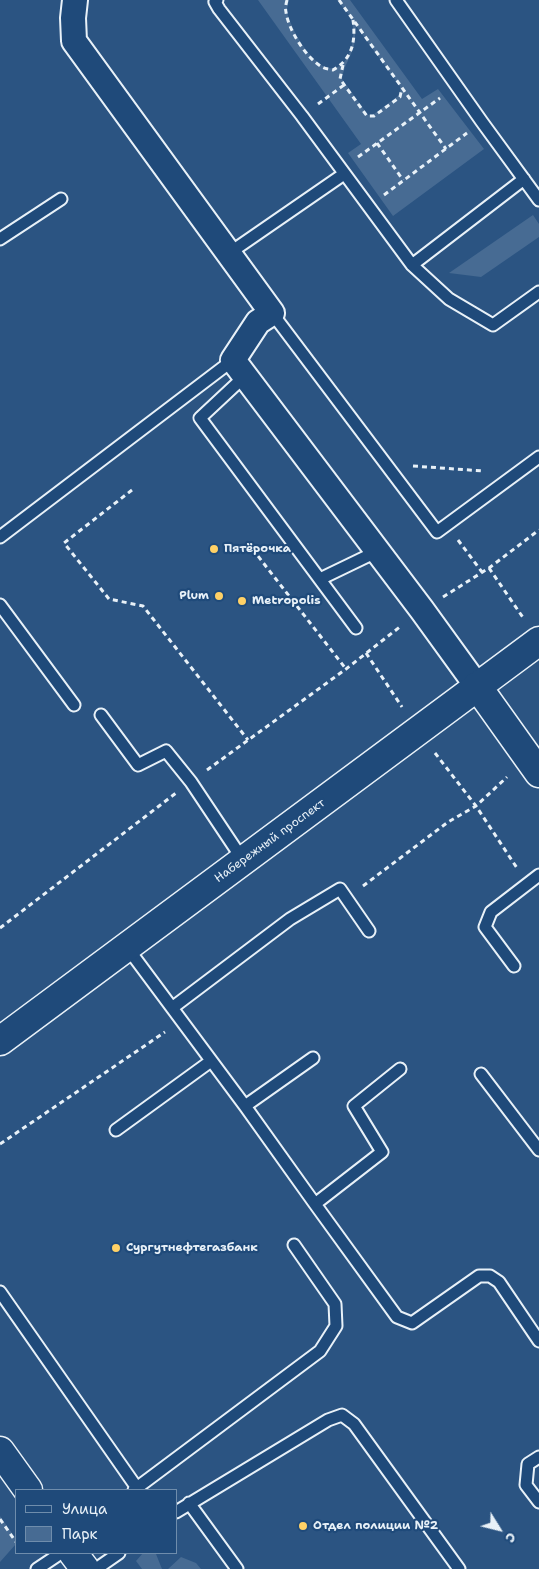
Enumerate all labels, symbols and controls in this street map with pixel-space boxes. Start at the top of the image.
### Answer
place label: Пятёрочка [224,542,291,556]
marker: Пятёрочка [208,543,220,555]
place label: Plum [179,589,209,603]
marker: Plum [213,590,225,602]
place label: Metropolis [252,594,320,608]
marker: Metropolis [236,595,248,607]
street label: Набережный проспект [212,796,328,886]
place label: Сургутнефтегазбанк [126,1241,258,1255]
marker: Сургутнефтегазбанк [110,1242,122,1254]
legend [15,1489,178,1554]
text: Улица [62,1499,107,1519]
north arrow [474,1504,524,1554]
place label: Отдел полиции №2 [313,1519,438,1533]
marker: Отдел полиции №2 [297,1520,309,1532]
text: Парк [62,1524,98,1544]
text: С [501,1529,521,1547]

